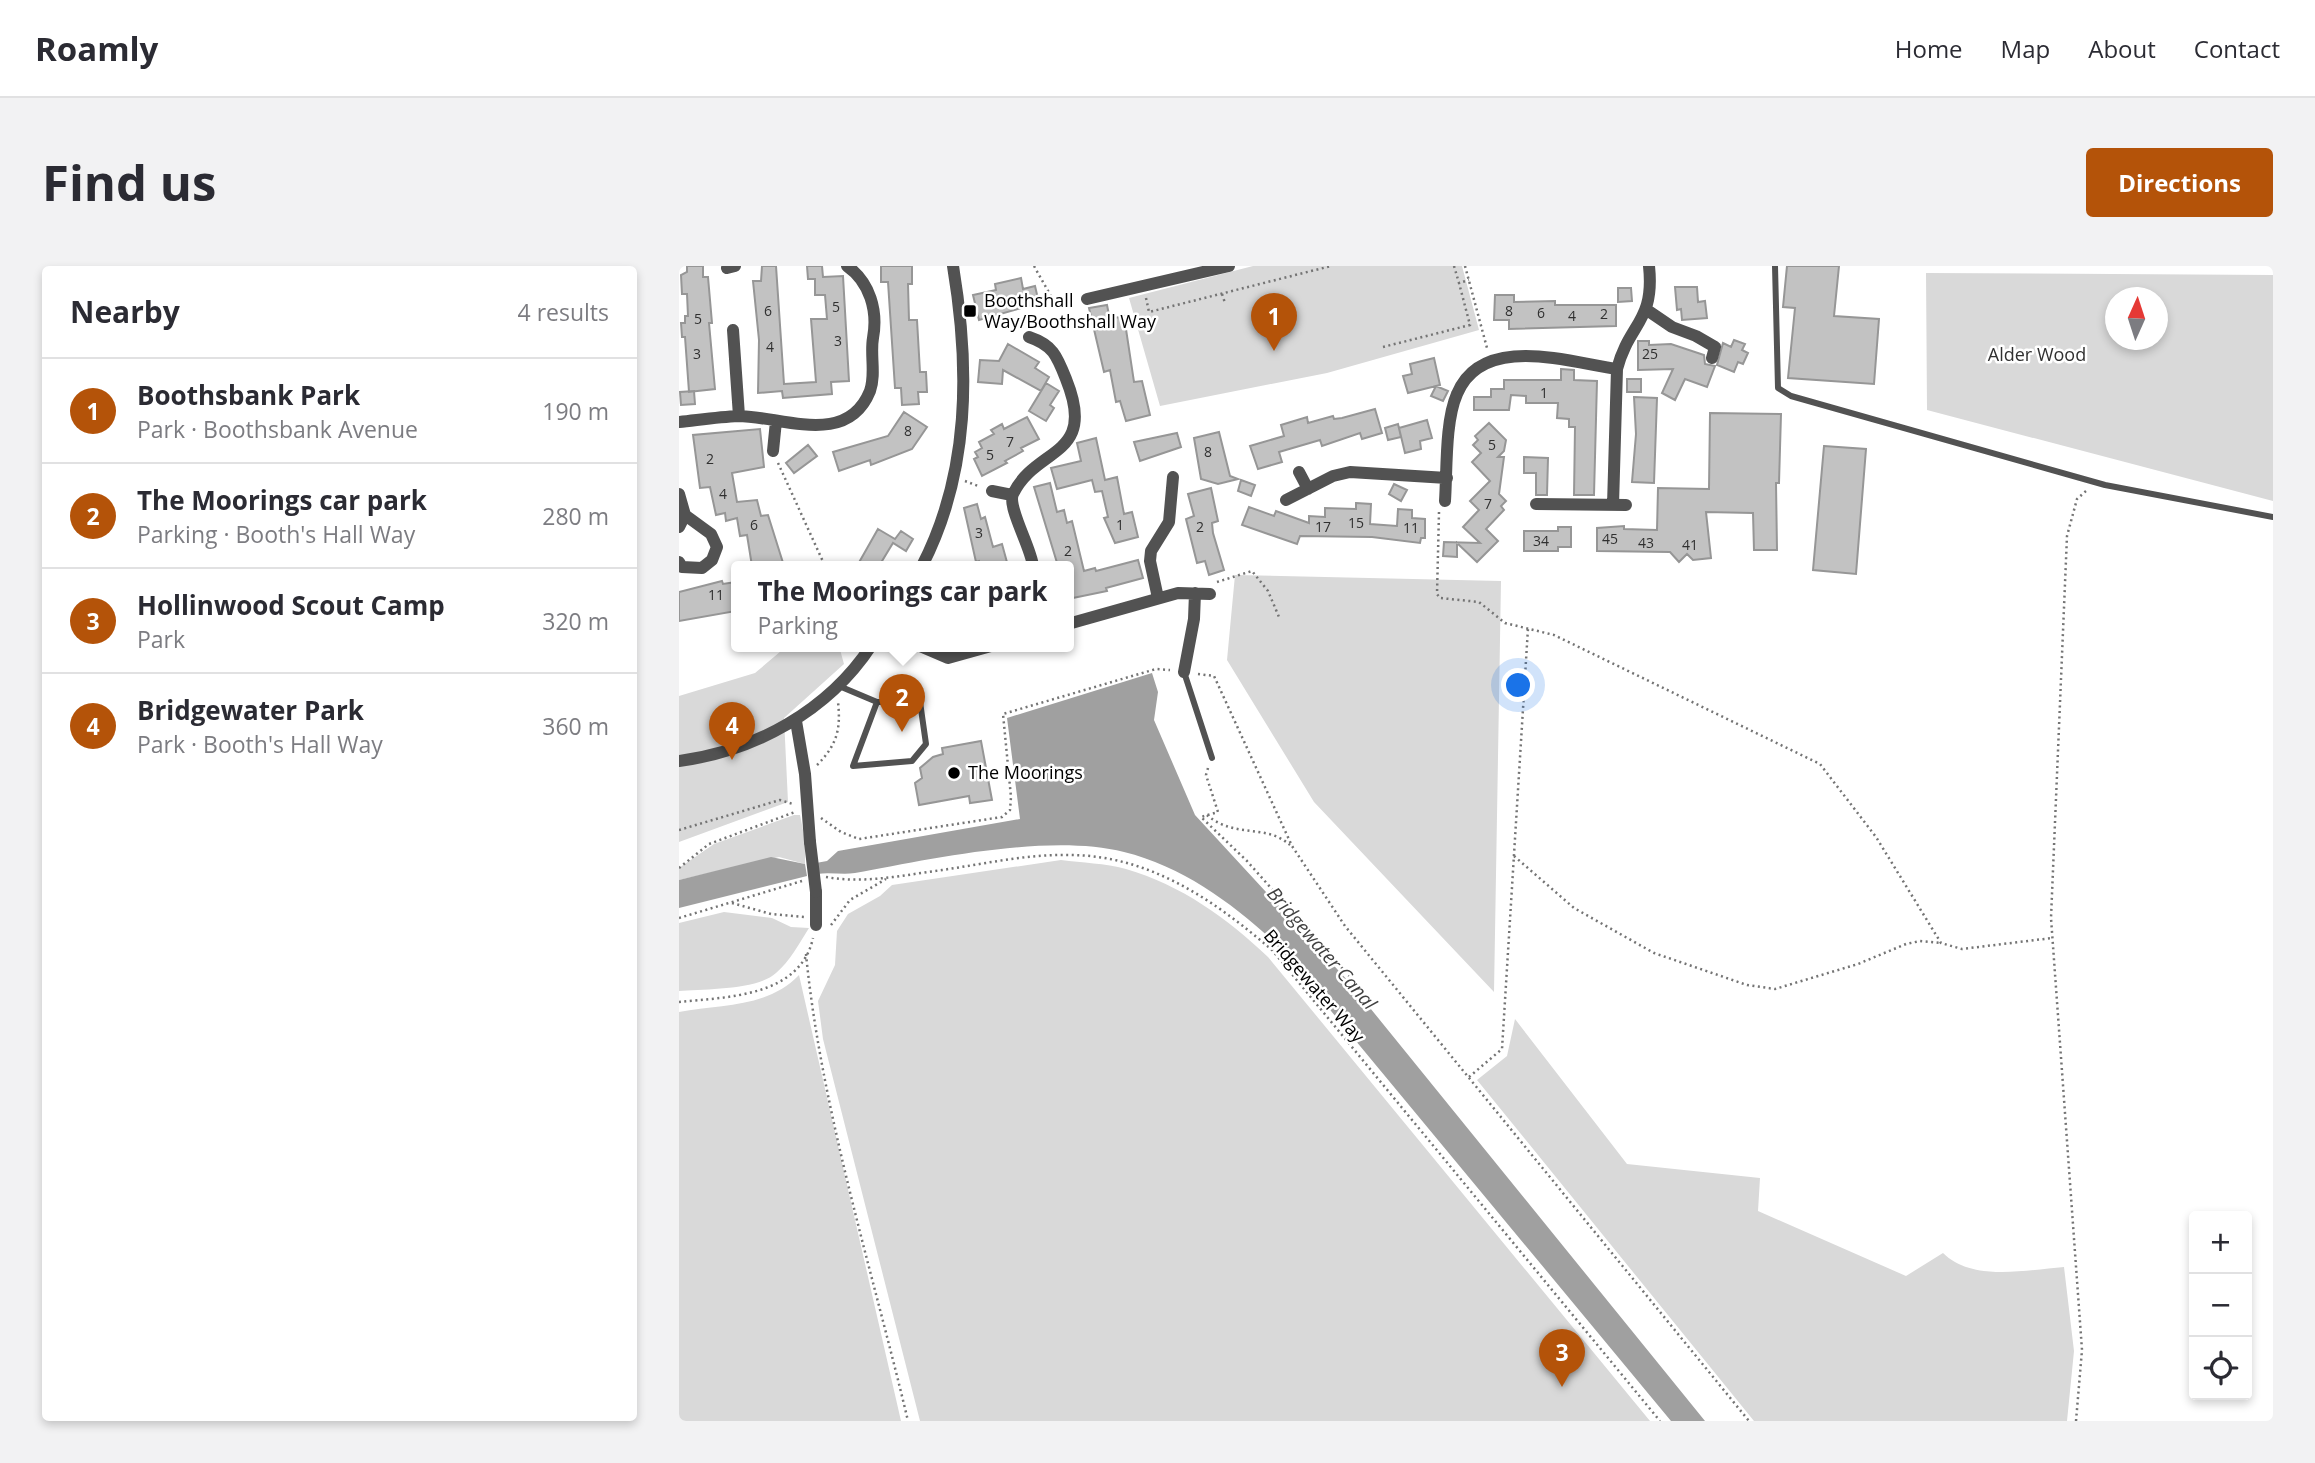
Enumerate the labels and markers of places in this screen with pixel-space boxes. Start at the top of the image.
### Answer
place label: Boothshall Way/Boothshall Way [984,288,1157,333]
pin: 1 [1251,293,1297,351]
marker: Boothshall Way/Boothshall Way [962,303,978,319]
pin: 2 [879,674,925,732]
pin: 4 [709,702,755,760]
place label: The Moorings [968,760,1083,784]
marker: The Moorings [946,765,962,781]
pin: 3 [1539,1329,1585,1387]

